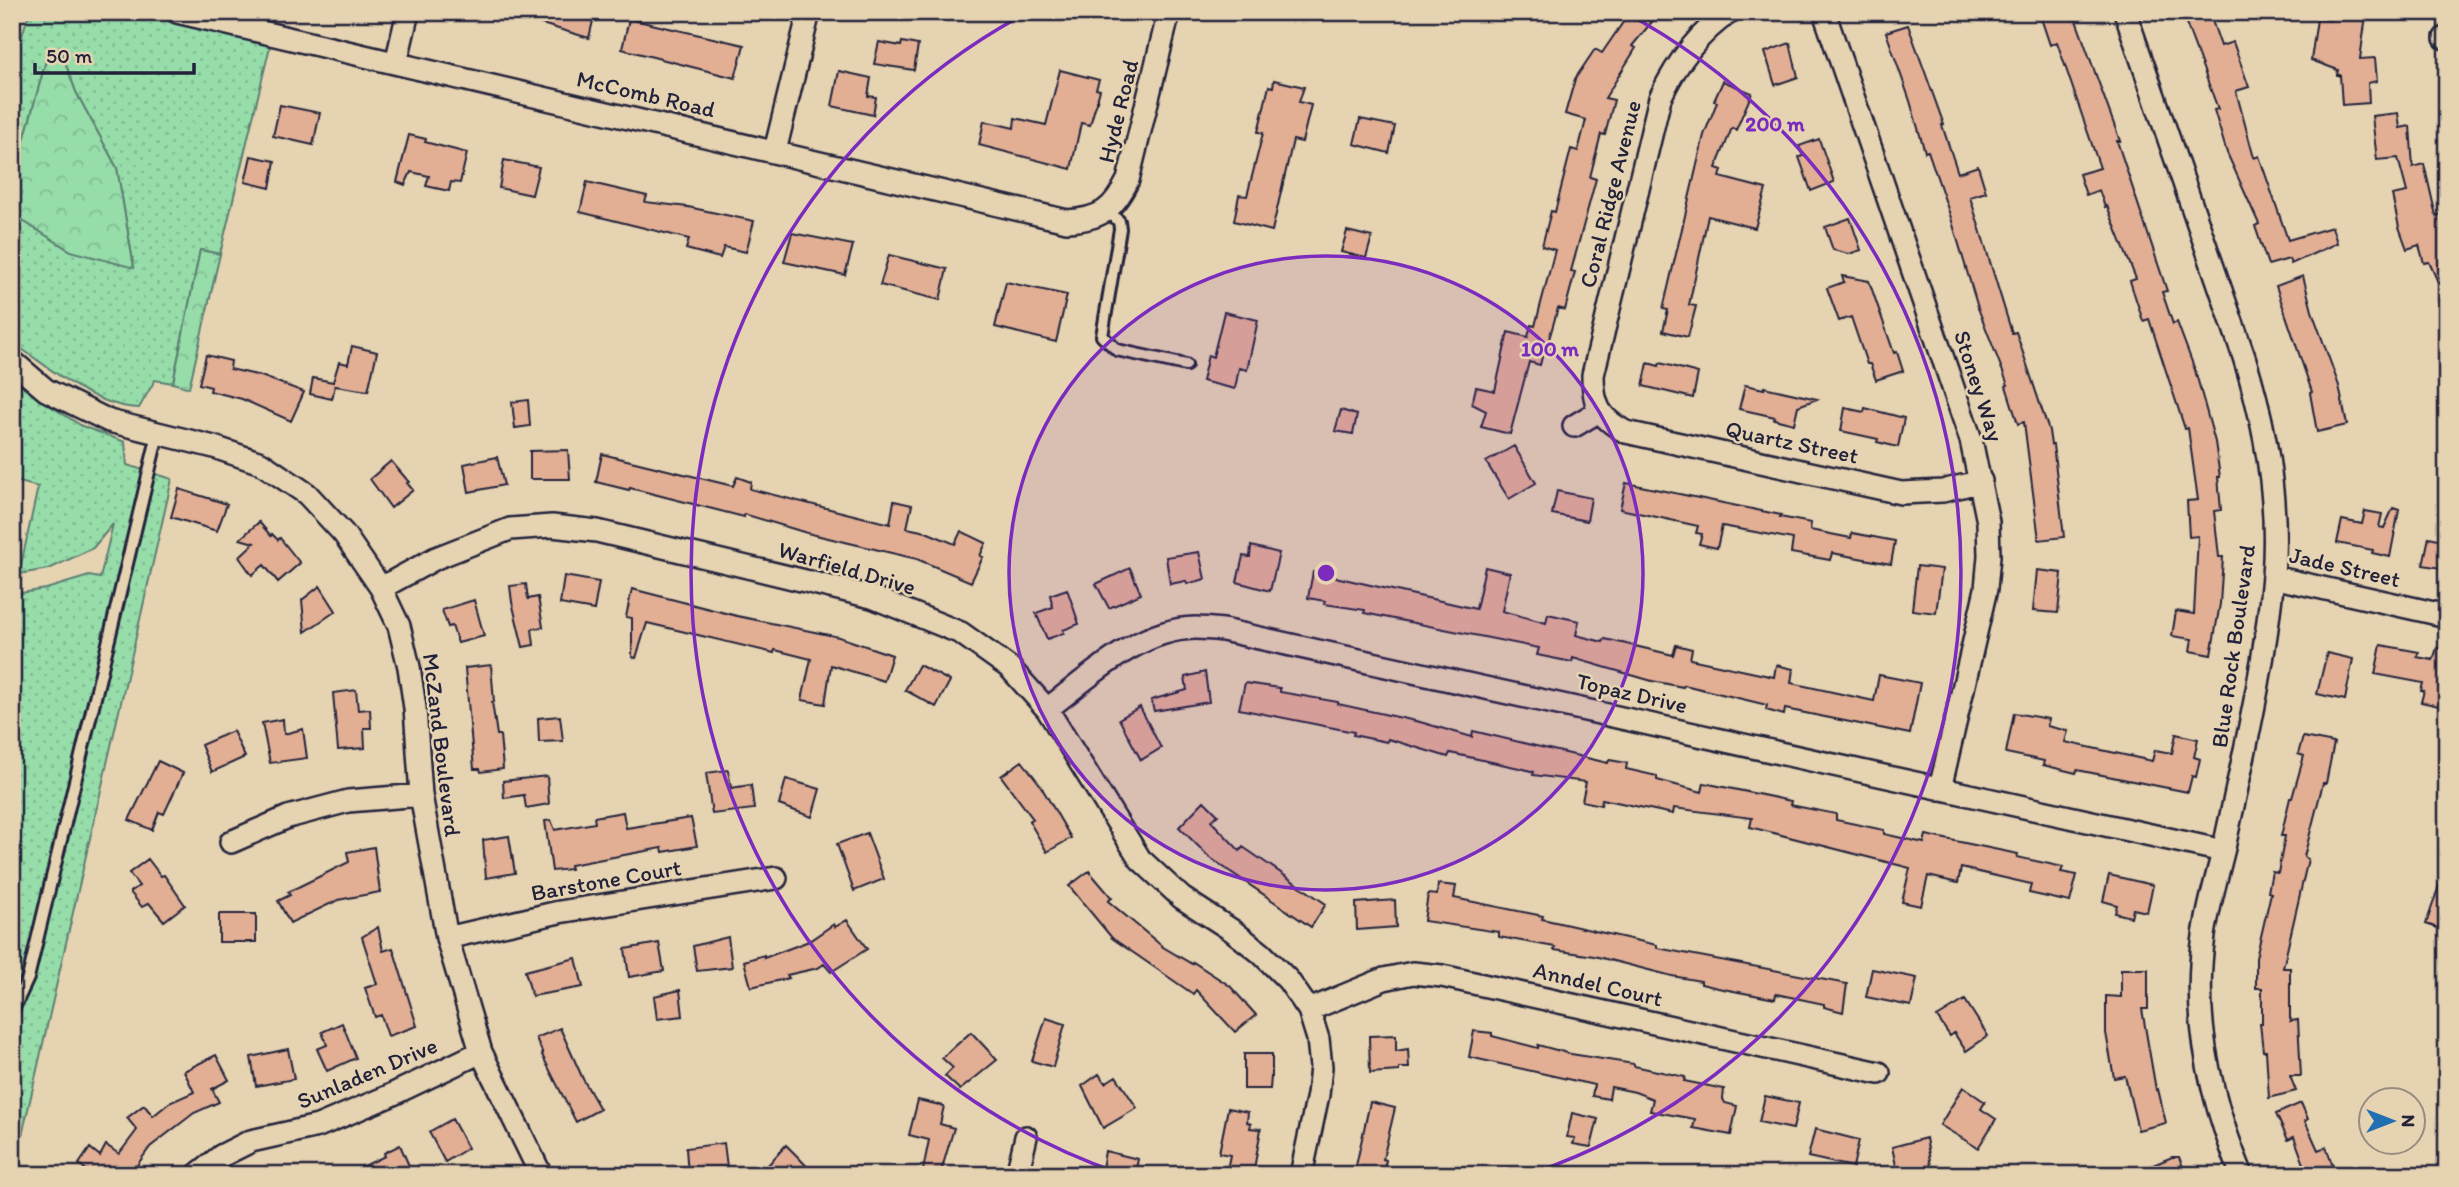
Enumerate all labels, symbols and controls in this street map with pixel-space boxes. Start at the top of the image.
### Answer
scale bar [35,32,194,76]
text: 50 m [46,43,93,68]
street label: Hyde Road [1092,56,1144,166]
street label: McComb Road [574,64,718,124]
street label: Coral Ridge Avenue [1573,97,1647,291]
text: 200 m [1745,111,1805,136]
street label: Stoney Way [1948,327,2010,445]
text: 100 m [1521,336,1579,361]
street label: Quartz Street [1723,414,1861,470]
street label: Warfield Drive [775,535,919,601]
street label: Jade Street [2287,541,2403,593]
street label: Blue Rock Boulevard [2205,542,2261,750]
centre of rings [1314,561,1338,585]
street label: McZand Boulevard [417,652,467,839]
street label: Topaz Drive [1574,667,1690,719]
street label: Barstone Court [529,853,684,907]
street label: Anndel Court [1531,956,1666,1013]
street label: Sunladen Drive [293,1031,441,1115]
north arrow [2358,1086,2428,1156]
text: N [2397,1115,2420,1127]

